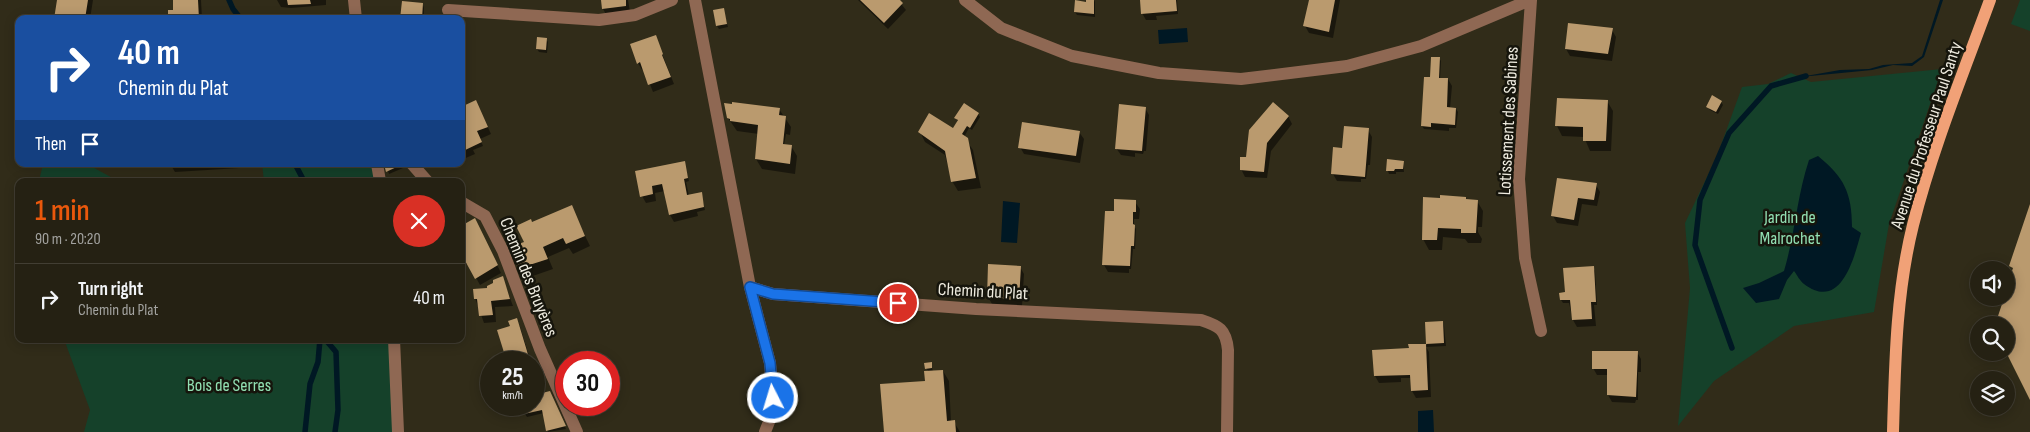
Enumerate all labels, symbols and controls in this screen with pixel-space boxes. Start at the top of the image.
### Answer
text: 40 m [118,32,180,75]
icon: right [35,35,100,100]
street label: Avenue du Professeur Paul Santy [1886,39,1967,232]
street label: Lotissement des Sabines [1494,46,1523,196]
text: Chemin du Plat [118,75,228,102]
icon: arrive [76,130,104,158]
text: Then [35,133,66,156]
text: 1 min [35,193,90,229]
button: close [393,195,445,247]
park label: Jardin de Malrochet [1760,207,1821,249]
street label: Chemin des Bruyères [495,215,562,340]
text: 90 m · 20:20 [35,230,101,249]
map controls [1970,261,2015,416]
button: sound [1970,261,2015,306]
text: Turn right [78,278,143,301]
street label: Chemin du Plat [937,279,1029,304]
pin [877,282,919,324]
icon: right [35,285,63,313]
text: 40 m [413,287,445,310]
icon: arrive [884,289,912,317]
text: Chemin du Plat [78,301,158,320]
button: search [1970,316,2015,361]
speed limit sign: 30 [555,351,620,416]
text: 25 [502,362,523,393]
position arrow [746,371,798,423]
button: layers [1970,371,2015,416]
park label: Bois de Serres [187,375,271,396]
text: km/h [502,388,523,403]

